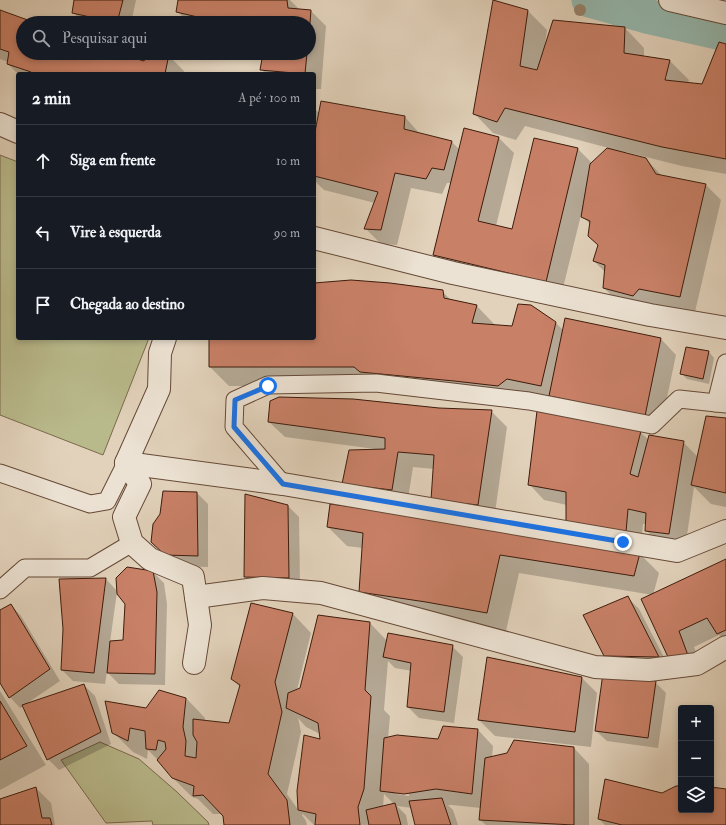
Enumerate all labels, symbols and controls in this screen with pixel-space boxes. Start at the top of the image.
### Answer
search box [16,16,316,60]
icon: search [30,27,52,49]
text: Pesquisar aqui [62,29,147,48]
text: 2 min [32,88,71,109]
text: A pé · 100 m [238,90,300,106]
icon: ahead [32,150,54,172]
text: Siga em frente [70,151,156,170]
text: 10 m [276,153,300,169]
icon: left [32,222,54,244]
text: Vire à esquerda [70,223,161,242]
text: 90 m [274,225,300,241]
icon: arrive [32,294,54,316]
text: Chegada ao destino [70,295,185,314]
route start [259,377,277,395]
route end [614,533,632,551]
map controls [678,705,714,813]
button: + [678,705,714,741]
button: − [678,741,714,777]
button: layers [678,777,714,813]

